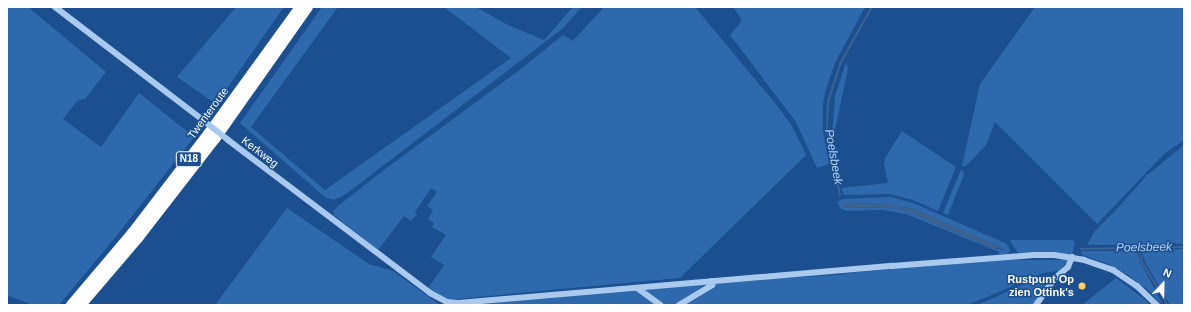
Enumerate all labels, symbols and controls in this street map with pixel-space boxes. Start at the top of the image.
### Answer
street label: Twenteroute [185,85,231,141]
water label: Poelsbeek [821,128,845,186]
street label: Kerkweg [239,134,281,170]
road number: N18 [175,151,203,167]
water label: Poelsbeek [1116,240,1172,256]
north arrow [1143,264,1183,304]
text: N [1162,266,1173,280]
place label: Rustpunt Op zien Ottink's [1007,273,1074,299]
marker: Rustpunt Op zien Ottink's [1077,281,1087,291]

